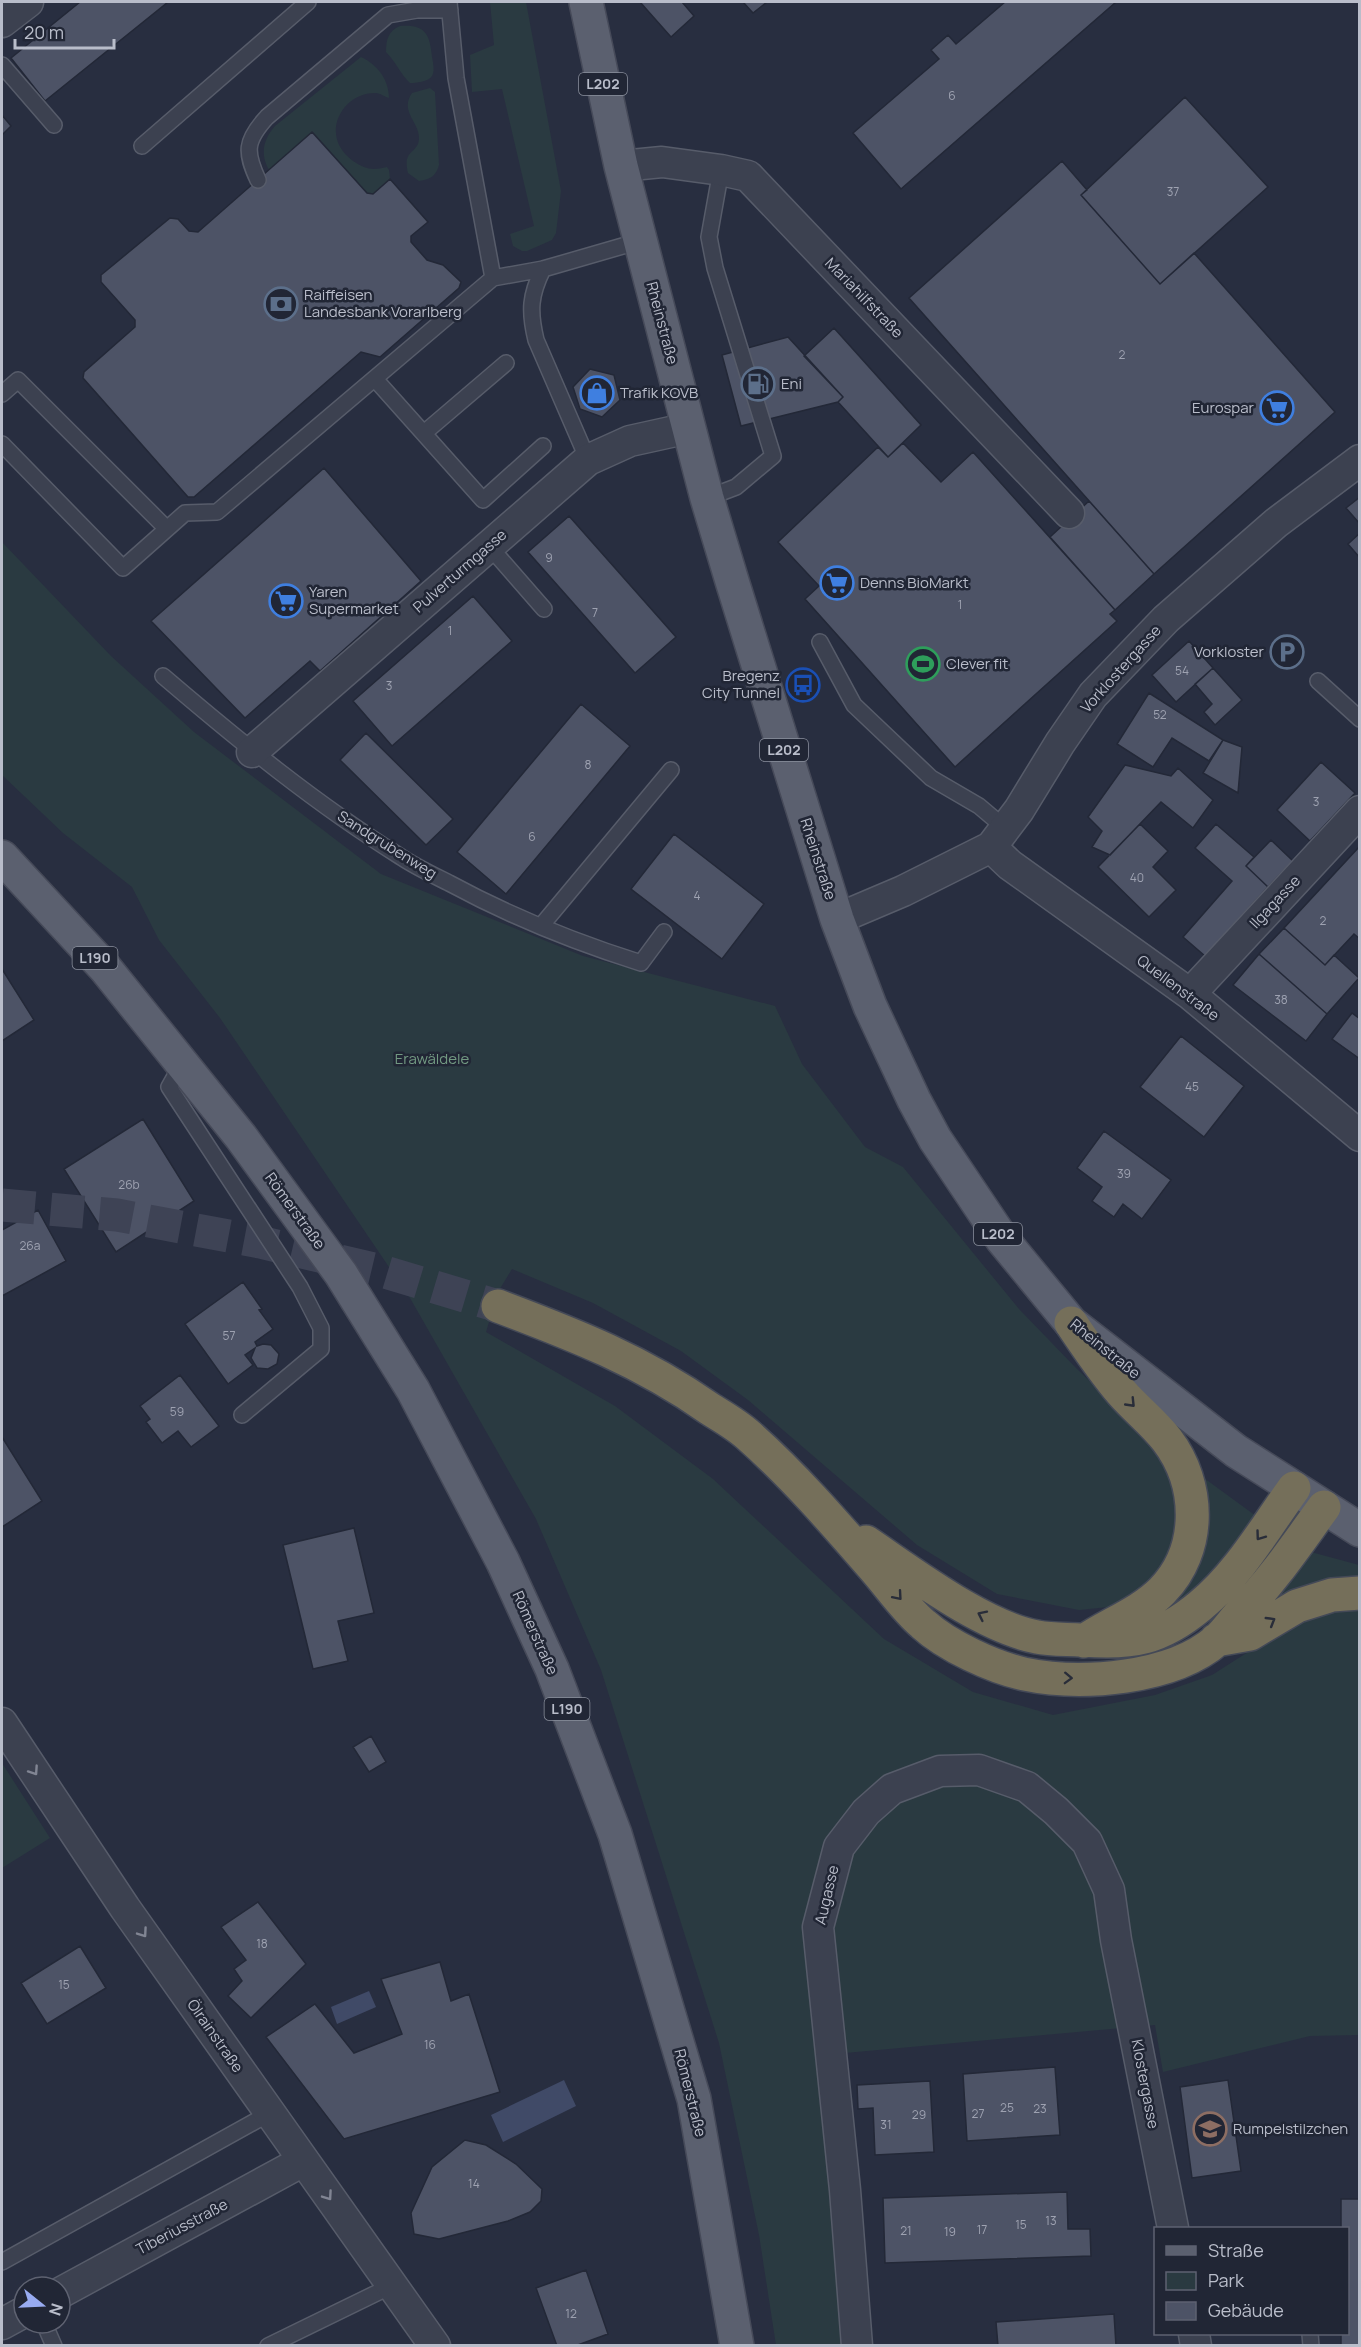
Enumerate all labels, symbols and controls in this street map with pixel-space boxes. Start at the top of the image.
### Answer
scale bar [15,12,114,50]
text: 20 m [24,20,64,44]
road number: L202 [579,73,627,95]
house number: 6 [948,87,956,104]
house number: 37 [1167,183,1179,200]
street label: Mariahilfstraße [821,253,908,343]
street label: Rheinstraße [641,279,684,367]
place label: Raiffeisen Landesbank Vorarlberg [304,284,462,322]
bank icon: Raiffeisen Landesbank Vorarlberg [263,286,299,322]
house number: 2 [1119,346,1126,363]
fuel station icon: Eni [740,366,776,402]
place label: Eni [781,373,802,394]
shop icon: Trafik KOVB [579,375,615,411]
place label: Trafik KOVB [620,382,698,403]
supermarket icon: Eurospar [1259,390,1295,426]
place label: Eurospar [1192,397,1255,418]
street label: Pulverturmgasse [408,524,511,617]
house number: 9 [545,549,553,566]
supermarket icon: Denns BioMarkt [819,565,855,601]
place label: Denns BioMarkt [860,572,969,593]
place label: Yaren Supermarket [309,581,399,619]
supermarket icon: Yaren Supermarket [268,583,304,619]
house number: 1 [958,596,962,613]
house number: 7 [592,604,598,621]
street label: Vorklostergasse [1076,620,1166,717]
house number: 1 [448,622,452,639]
parking icon: Vorkloster [1269,634,1305,670]
place label: Vorkloster [1194,641,1265,662]
sports icon: Clever fit [905,646,941,682]
place label: Clever fit [946,653,1008,674]
house number: 54 [1175,662,1189,679]
place label: Bregenz City Tunnel [702,665,780,703]
bus stop icon: Bregenz City Tunnel [785,667,821,703]
house number: 3 [386,677,392,694]
house number: 52 [1153,706,1167,723]
road number: L202 [760,739,808,761]
house number: 8 [585,756,592,773]
house number: 3 [1313,793,1319,810]
street label: Sandgrubenweg [333,806,441,884]
street label: Rheinstraße [795,815,842,903]
house number: 6 [528,828,536,845]
house number: 40 [1130,869,1144,886]
street label: Ilgagasse [1244,870,1305,933]
house number: 4 [693,887,701,904]
house number: 2 [1320,912,1327,929]
road number: L190 [72,947,118,969]
street label: Quellenstraße [1133,950,1224,1026]
house number: 38 [1274,991,1288,1008]
park label: Erawäldele [395,1048,469,1069]
house number: 45 [1185,1078,1199,1095]
house number: 39 [1117,1165,1131,1182]
street label: Römerstraße [260,1168,330,1253]
house number: 26b [118,1176,140,1193]
road number: L202 [974,1223,1022,1245]
house number: 26a [20,1237,40,1254]
street label: Rheinstraße [1066,1314,1145,1384]
house number: 57 [223,1327,235,1344]
one-way arrow [1124,1396,1135,1406]
house number: 59 [170,1403,184,1420]
one-way arrow [1256,1529,1267,1540]
street label: Römerstraße [508,1587,563,1678]
one-way arrow [891,1589,902,1599]
one-way arrow [978,1611,989,1623]
one-way arrow [1265,1617,1275,1629]
one-way arrow [1063,1672,1072,1685]
road number: L190 [544,1698,590,1720]
one-way arrow [27,1765,38,1776]
street label: Augasse [810,1863,844,1927]
one-way arrow [135,1927,146,1938]
house number: 18 [256,1935,268,1952]
house number: 15 [58,1976,70,1993]
street label: Ölrainstraße [182,1995,249,2077]
house number: 16 [424,2036,436,2053]
street label: Klostergasse [1127,2038,1164,2130]
street label: Römerstraße [669,2047,712,2139]
house number: 25 [1000,2099,1014,2116]
house number: 23 [1033,2100,1047,2117]
house number: 27 [972,2105,984,2122]
house number: 29 [912,2106,926,2123]
school or university icon: Rumpelstilzchen [1192,2111,1228,2147]
house number: 31 [880,2116,892,2133]
place label: Rumpelstilzchen [1233,2118,1348,2139]
house number: 14 [468,2175,480,2192]
one-way arrow [321,2189,332,2200]
street label: Tiberiusstraße [132,2194,231,2260]
house number: 13 [1045,2212,1057,2229]
house number: 15 [1015,2216,1027,2233]
house number: 17 [977,2221,987,2238]
house number: 21 [900,2222,912,2239]
house number: 19 [944,2223,956,2240]
legend [1154,2227,1349,2335]
text: Straße [1208,2238,1264,2262]
text: Park [1208,2268,1245,2292]
north arrow [12,2275,72,2335]
text: Gebäude [1208,2298,1284,2322]
text: N [44,2301,69,2319]
house number: 12 [565,2305,577,2322]

